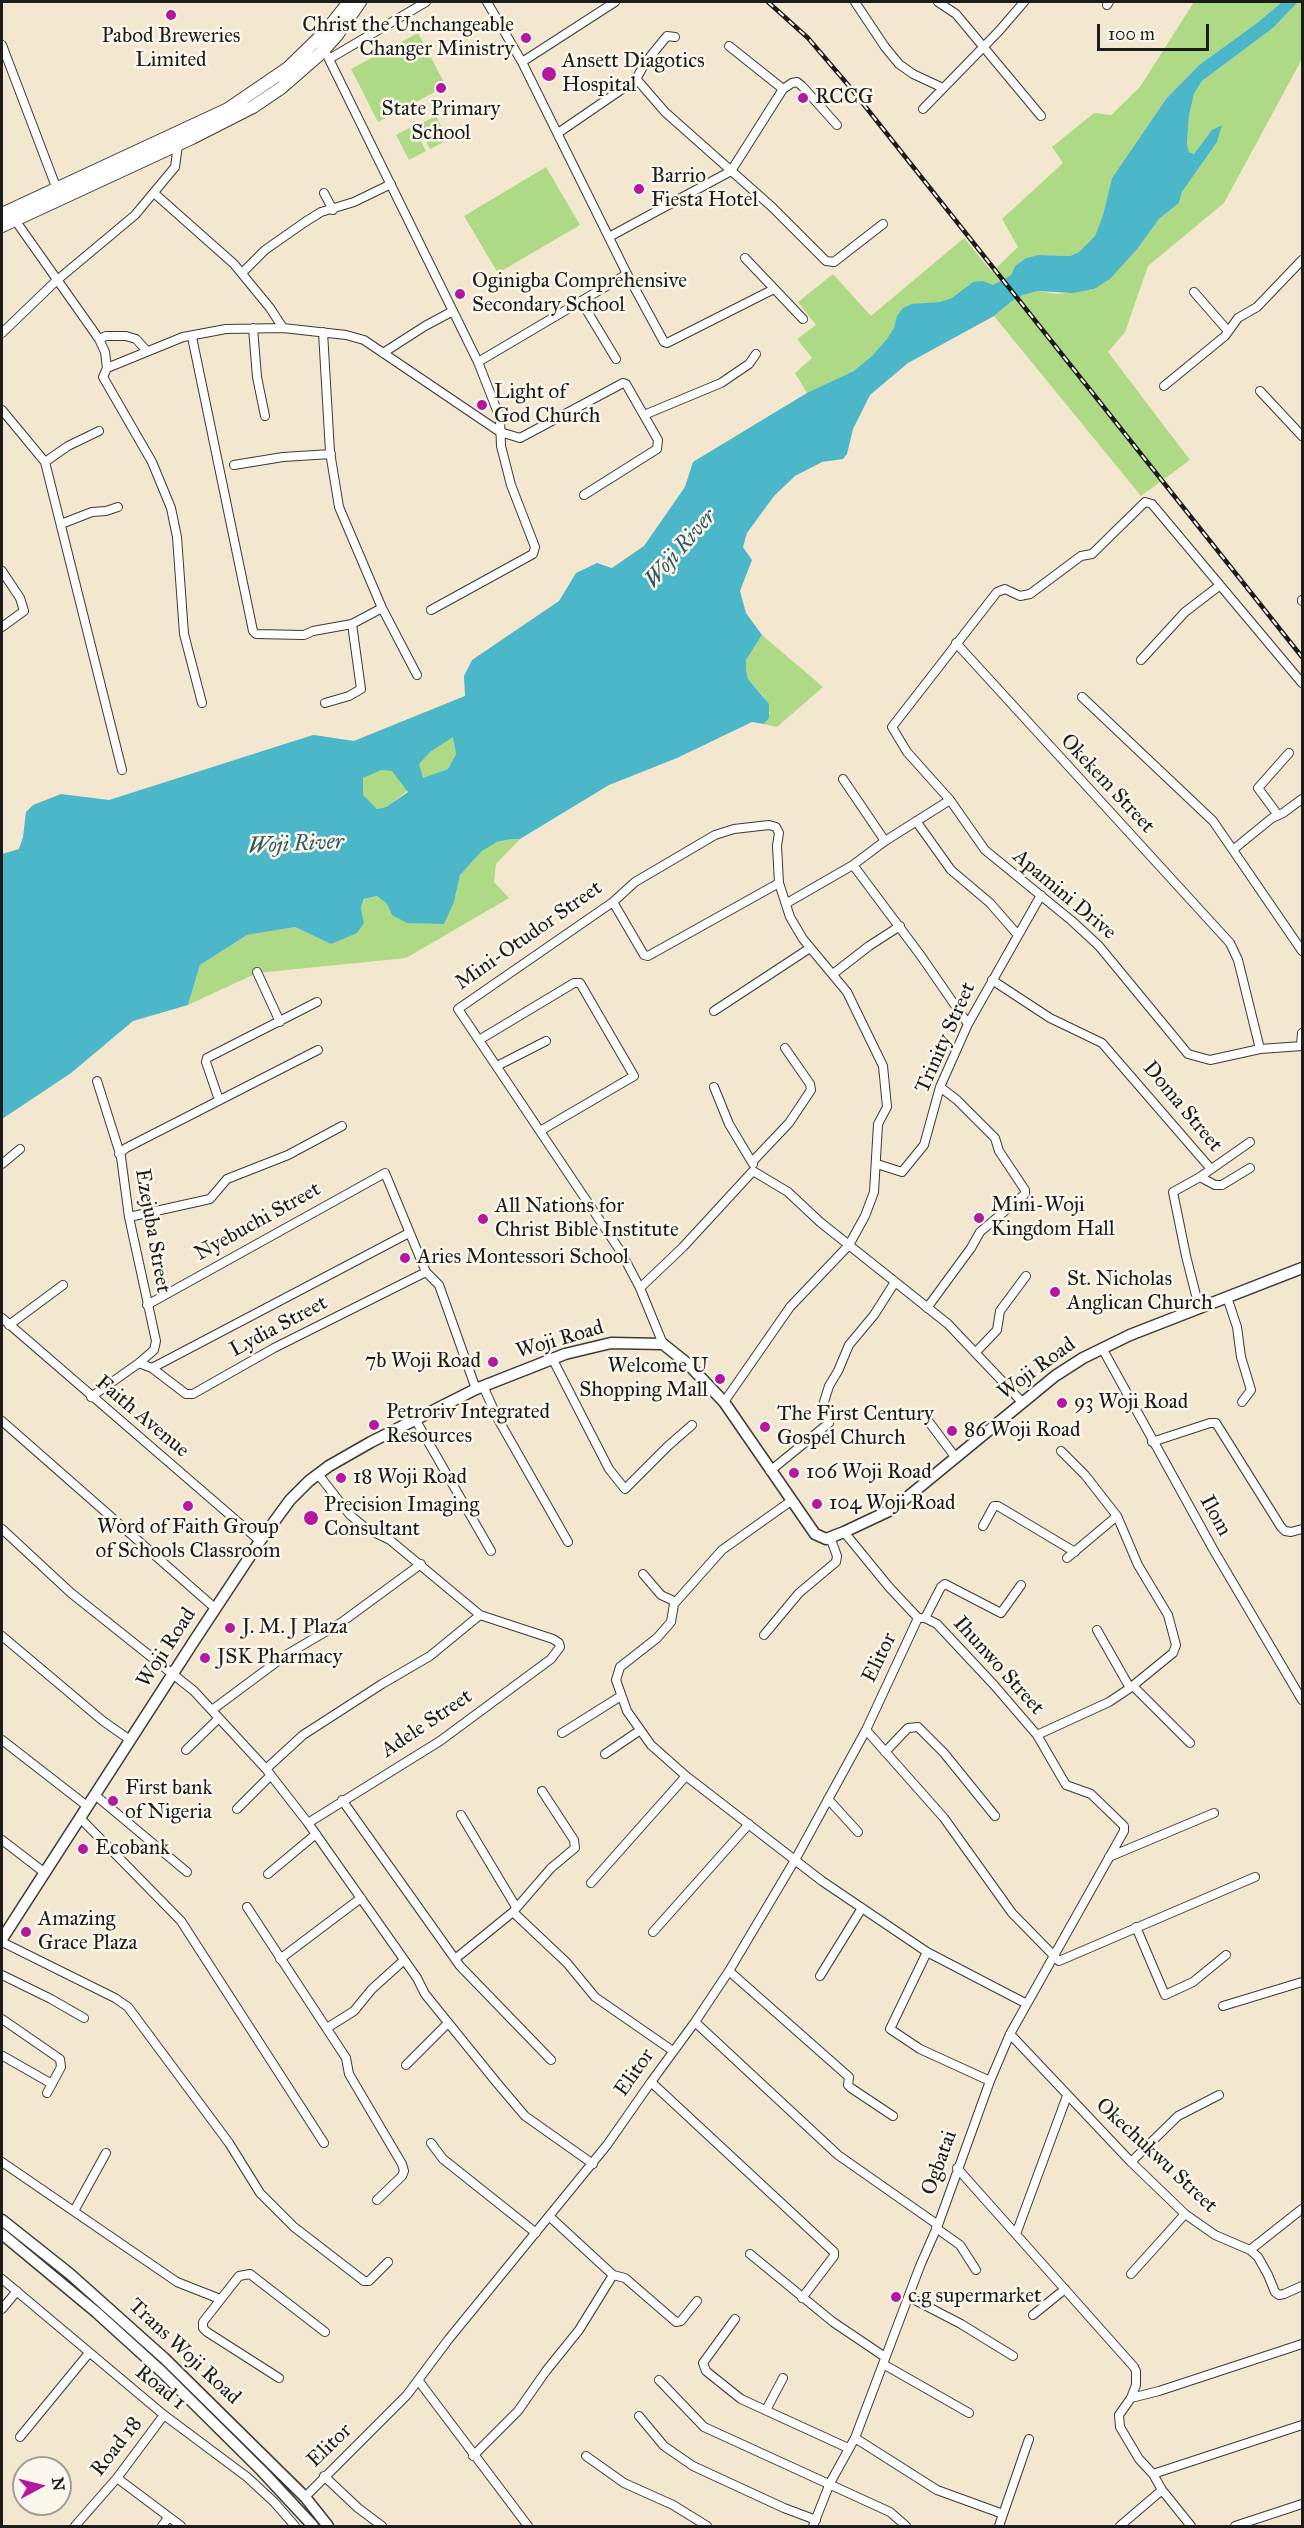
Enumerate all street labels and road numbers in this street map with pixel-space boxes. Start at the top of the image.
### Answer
street label: Okekem Street [1055,729,1159,839]
street label: Apamini Drive [1007,844,1121,946]
street label: Mini-Otudor Street [451,876,607,996]
street label: Trinity Street [910,979,982,1097]
street label: Doma Street [1137,1057,1227,1157]
street label: Ezejuba Street [129,1167,175,1295]
street label: Nyebuchi Street [191,1177,325,1267]
street label: Lydia Street [226,1291,332,1363]
street label: Woji Road [513,1315,607,1365]
street label: Woji Road [993,1332,1081,1406]
street label: Faith Avenue [90,1371,194,1463]
street label: Ilom [1194,1491,1236,1541]
street label: Woji Road [132,1603,202,1693]
street label: Ihunwo Street [947,1612,1049,1720]
street label: Elitor [857,1629,903,1687]
street label: Adele Street [377,1684,477,1764]
street label: Elitor [610,2044,660,2102]
street label: Okechukwu Street [1090,2093,1222,2219]
street label: Ogbatai [917,2127,963,2199]
street label: Trans Woji Road [123,2294,245,2410]
street label: Road 1 [130,2360,190,2416]
street label: Road 18 [86,2412,148,2482]
street label: Elitor [302,2419,358,2473]

